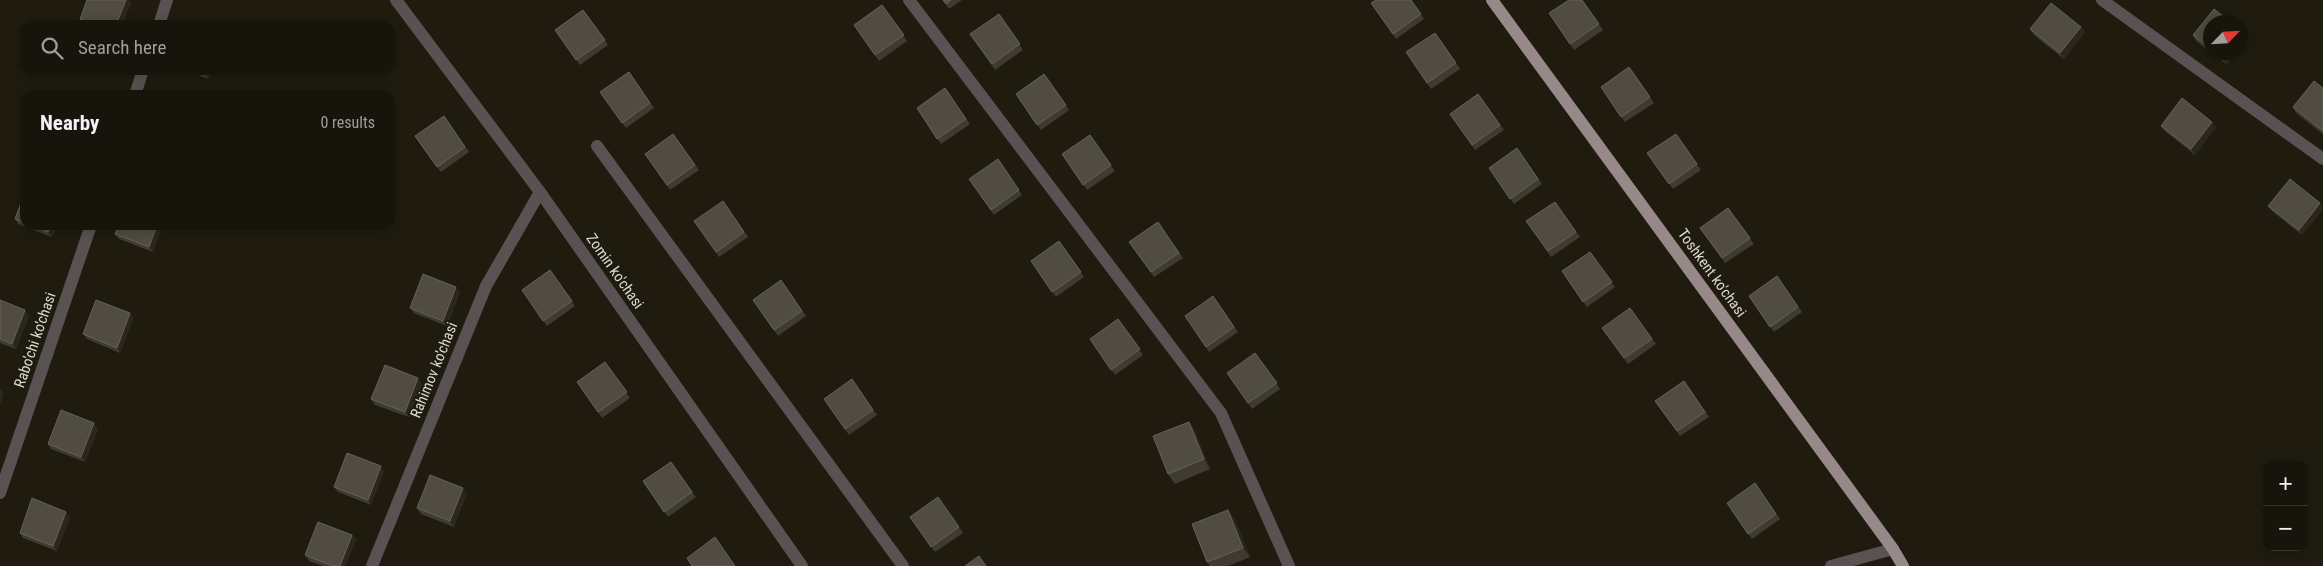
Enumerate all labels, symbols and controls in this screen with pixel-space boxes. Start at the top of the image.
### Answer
north arrow [2203,15,2248,60]
search box [20,20,395,75]
icon: search [38,34,66,62]
text: Search here [78,36,166,59]
text: Nearby [40,111,99,135]
text: 0 results [320,113,375,132]
street label: Toshkent ko'chasi [1674,225,1750,321]
street label: Zomin ko'chasi [582,230,648,312]
street label: Rabo'chi ko'chasi [10,290,60,390]
street label: Rahimov ko'chasi [407,320,461,420]
map controls [2263,461,2308,551]
button: + [2263,461,2308,506]
button: − [2263,506,2308,551]

